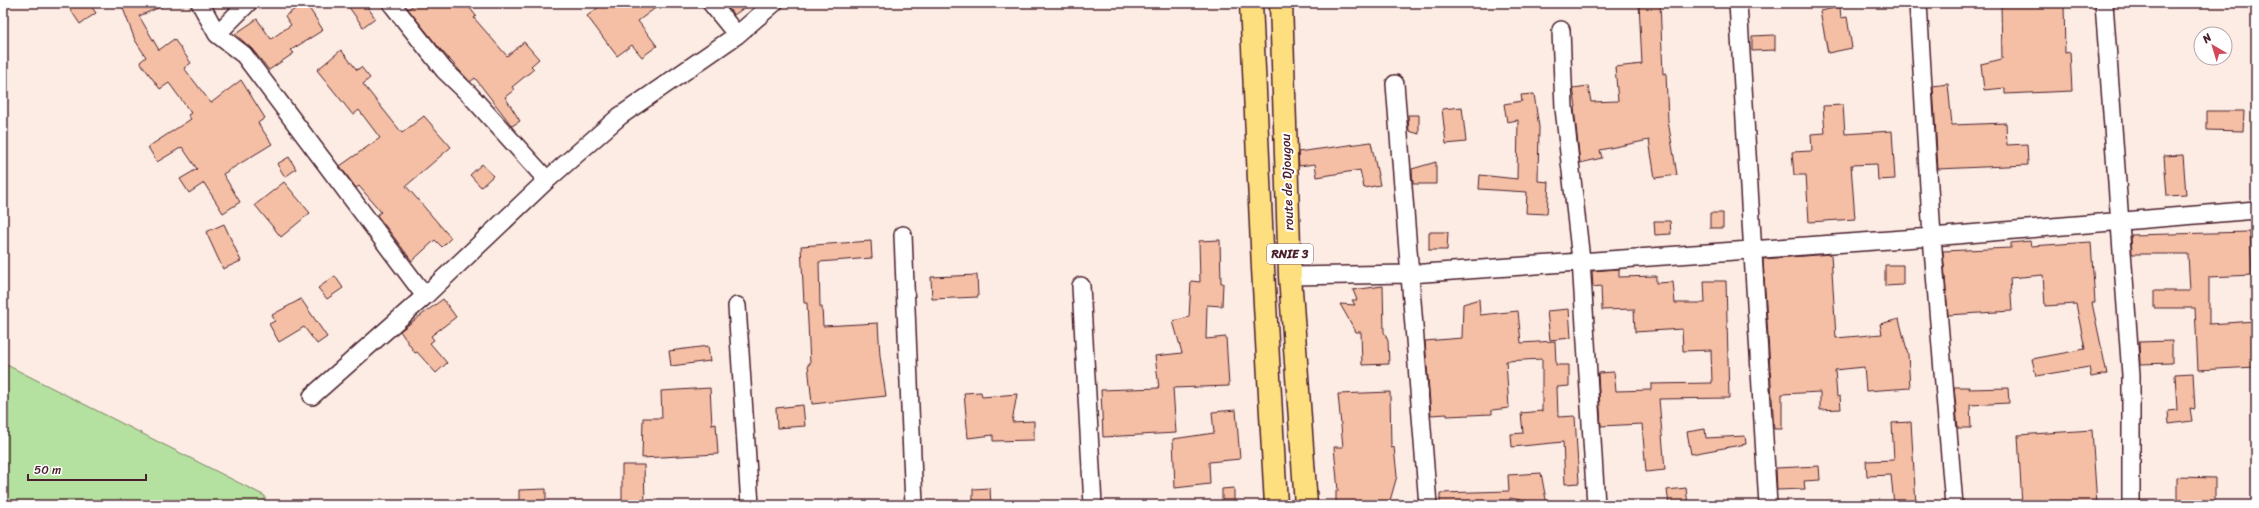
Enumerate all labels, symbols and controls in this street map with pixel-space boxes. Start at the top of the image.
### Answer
north arrow [2193,26,2233,66]
text: N [2198,28,2216,49]
street label: route de Djougou [1274,133,1300,231]
road number: RNIE 3 [1267,244,1313,264]
scale bar [28,456,146,482]
text: 50 m [34,459,61,481]

